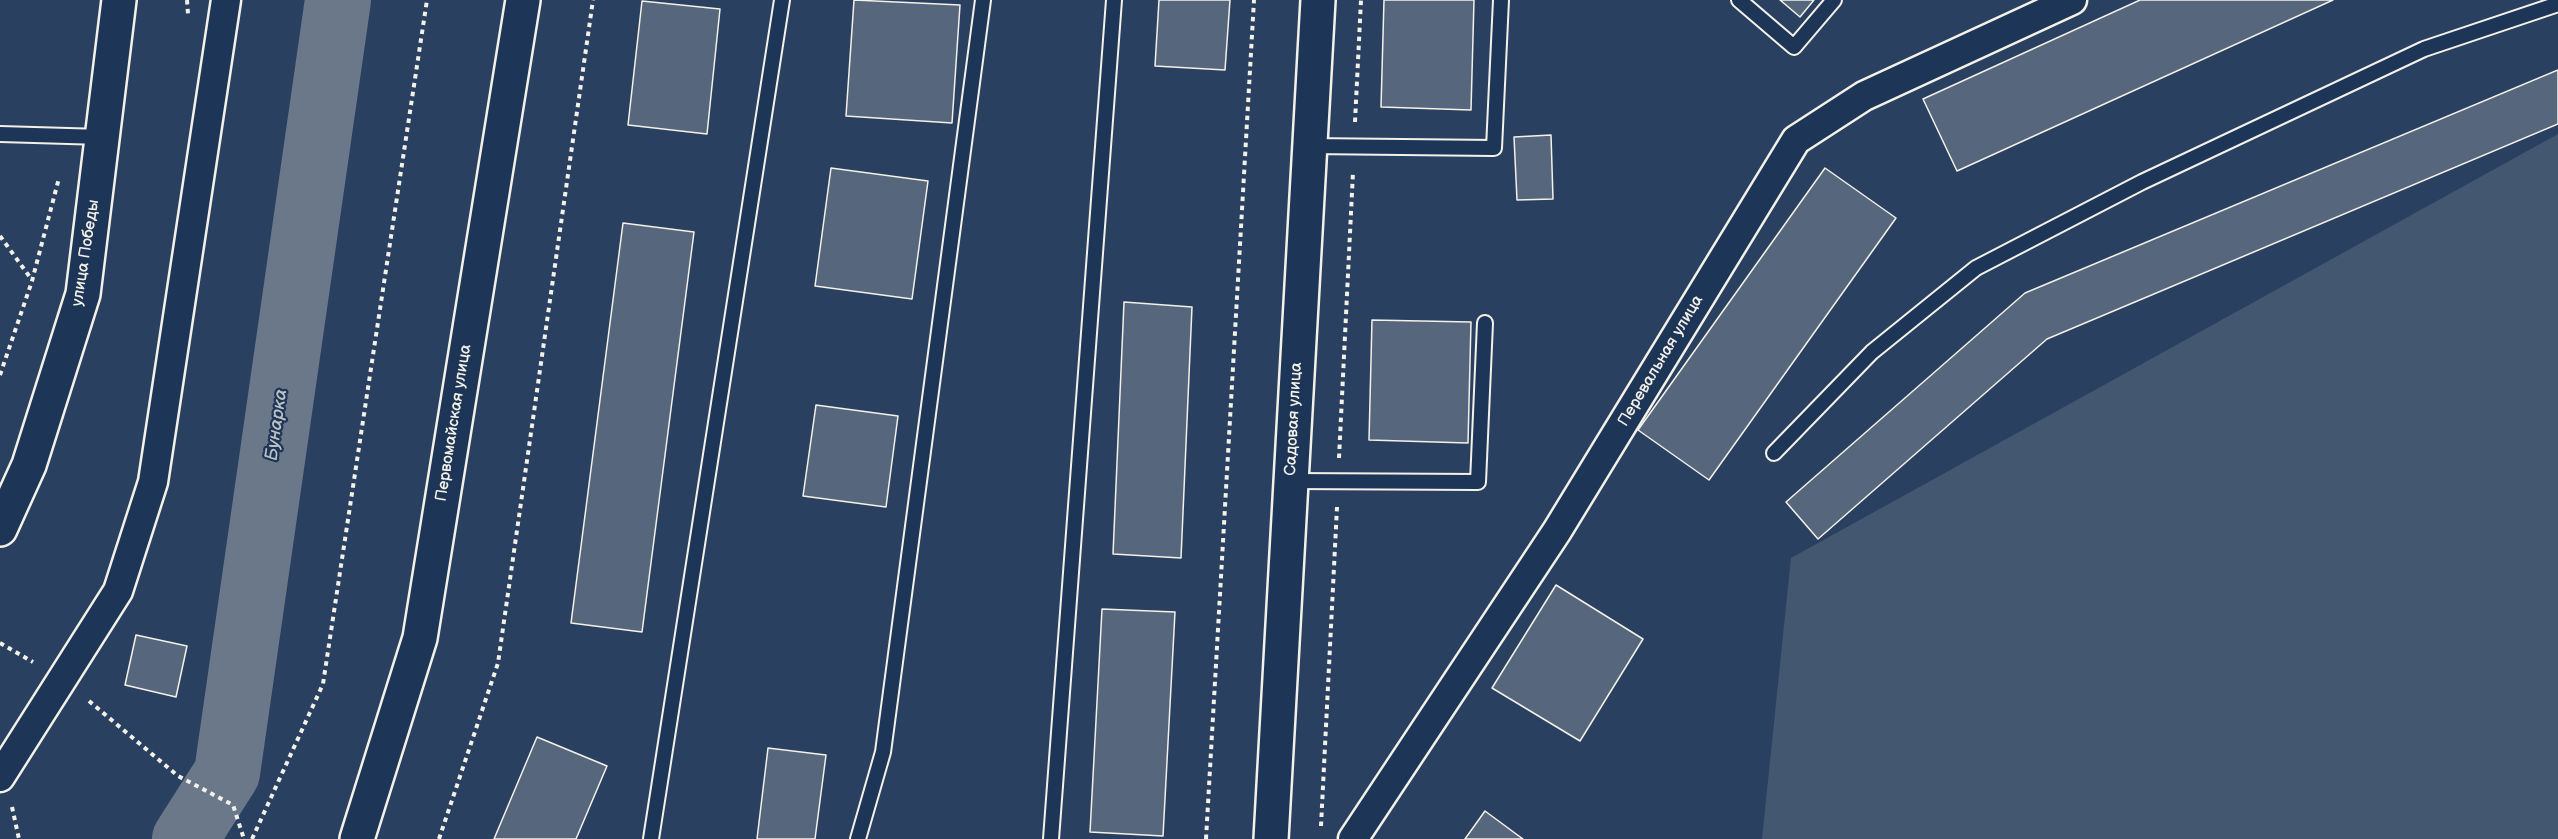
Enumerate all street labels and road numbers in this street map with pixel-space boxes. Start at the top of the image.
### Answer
street label: улица Победы [68,198,104,308]
street label: Перевальная улица [1614,292,1708,430]
street label: Первомайская улица [432,343,476,503]
street label: Садовая улица [1281,362,1307,476]

